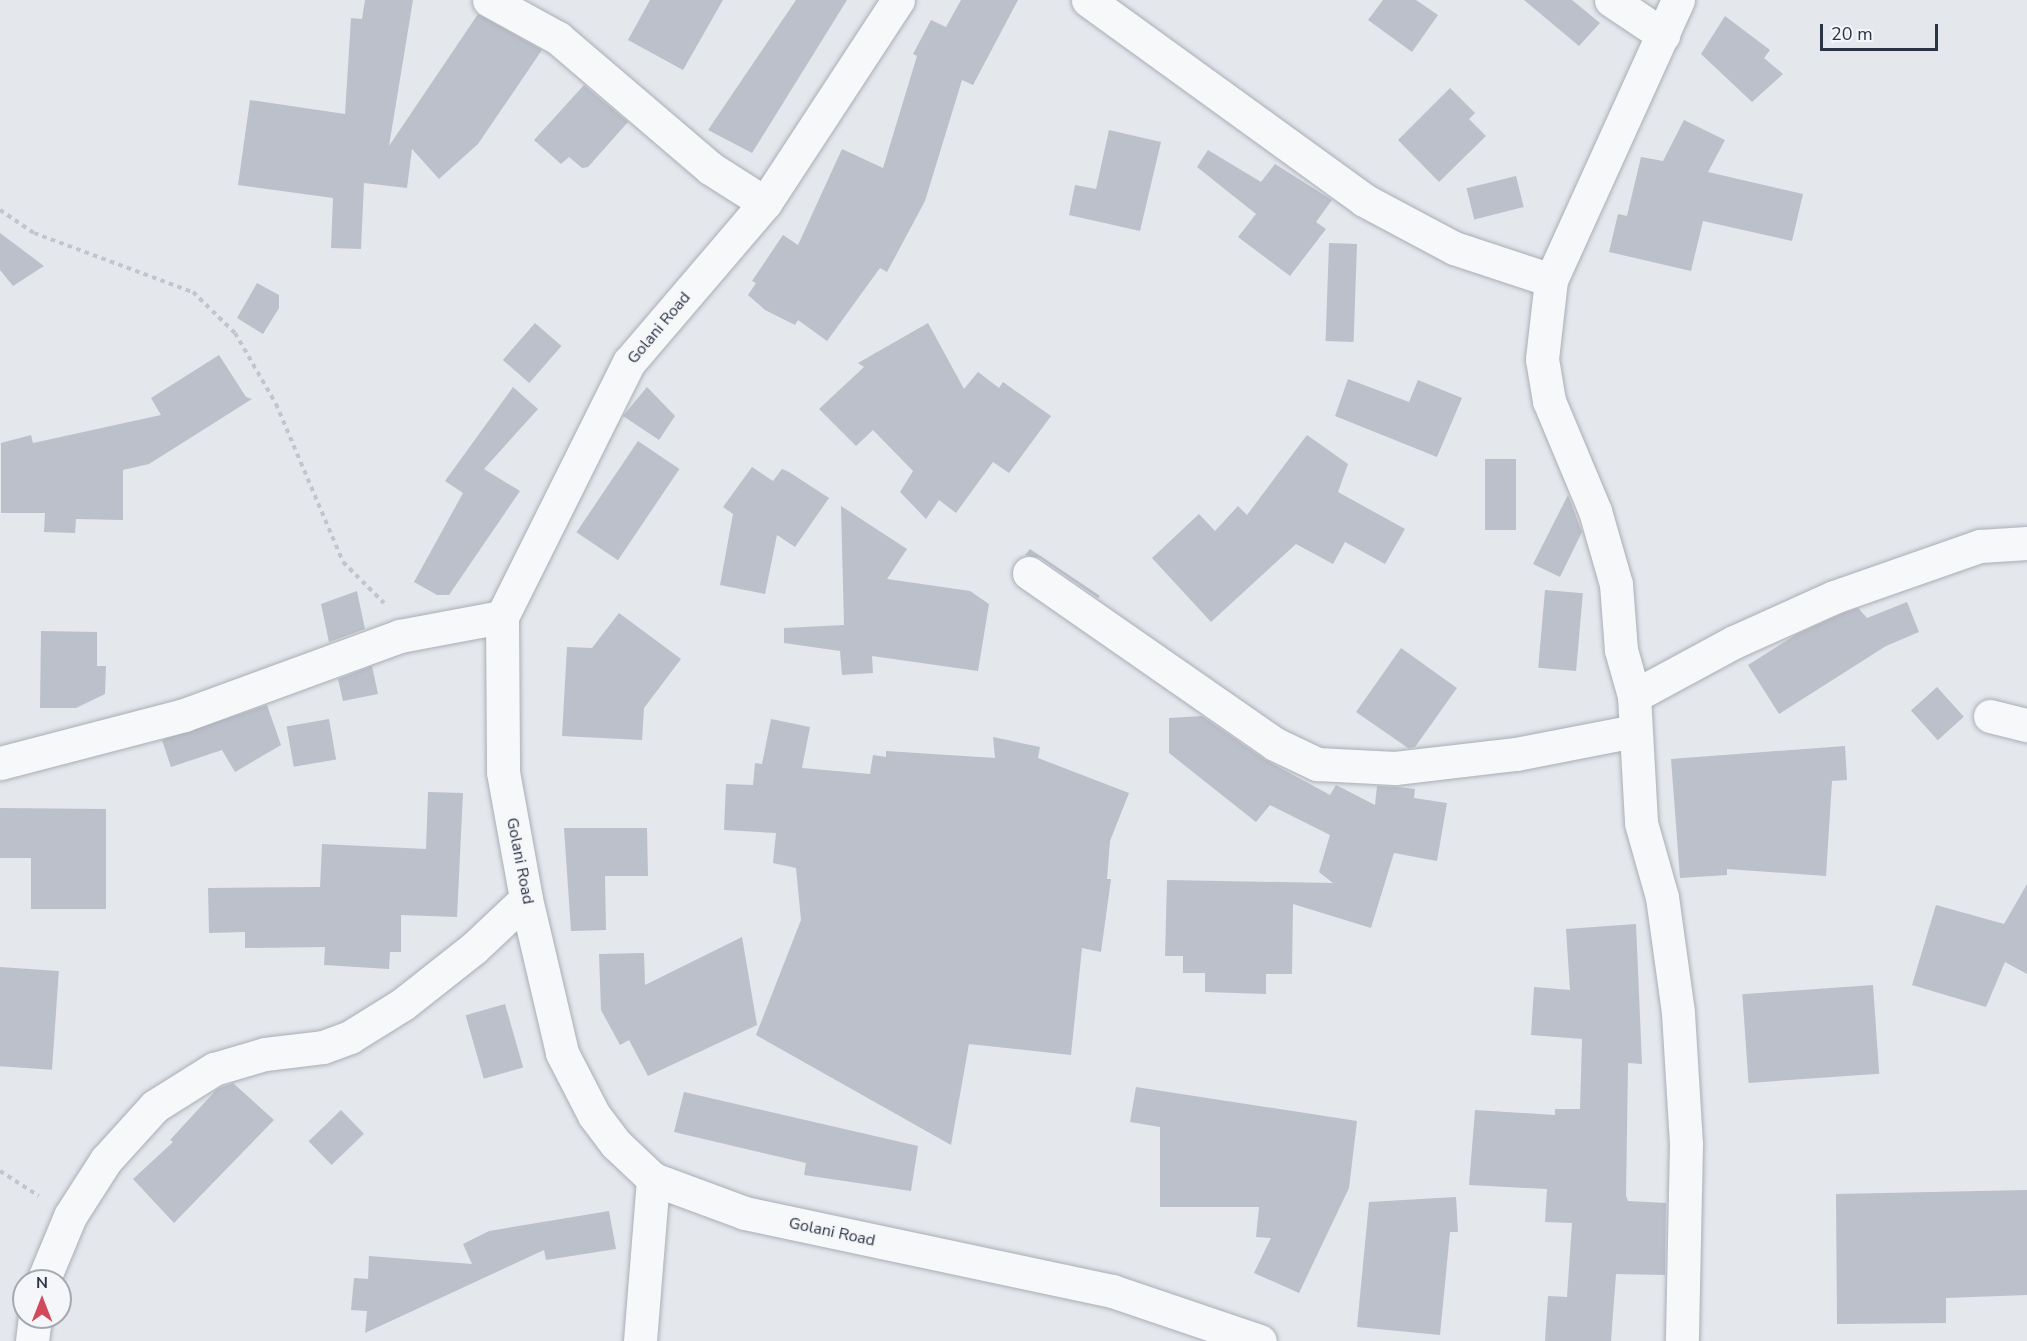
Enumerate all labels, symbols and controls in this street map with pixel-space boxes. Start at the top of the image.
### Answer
scale bar [1823,12,1942,50]
text: 20 m [1831,22,1873,46]
street label: Golani Road [623,288,695,368]
street label: Golani Road [502,816,538,906]
street label: Golani Road [787,1213,877,1251]
north arrow [12,1269,72,1329]
text: N [36,1272,48,1294]

